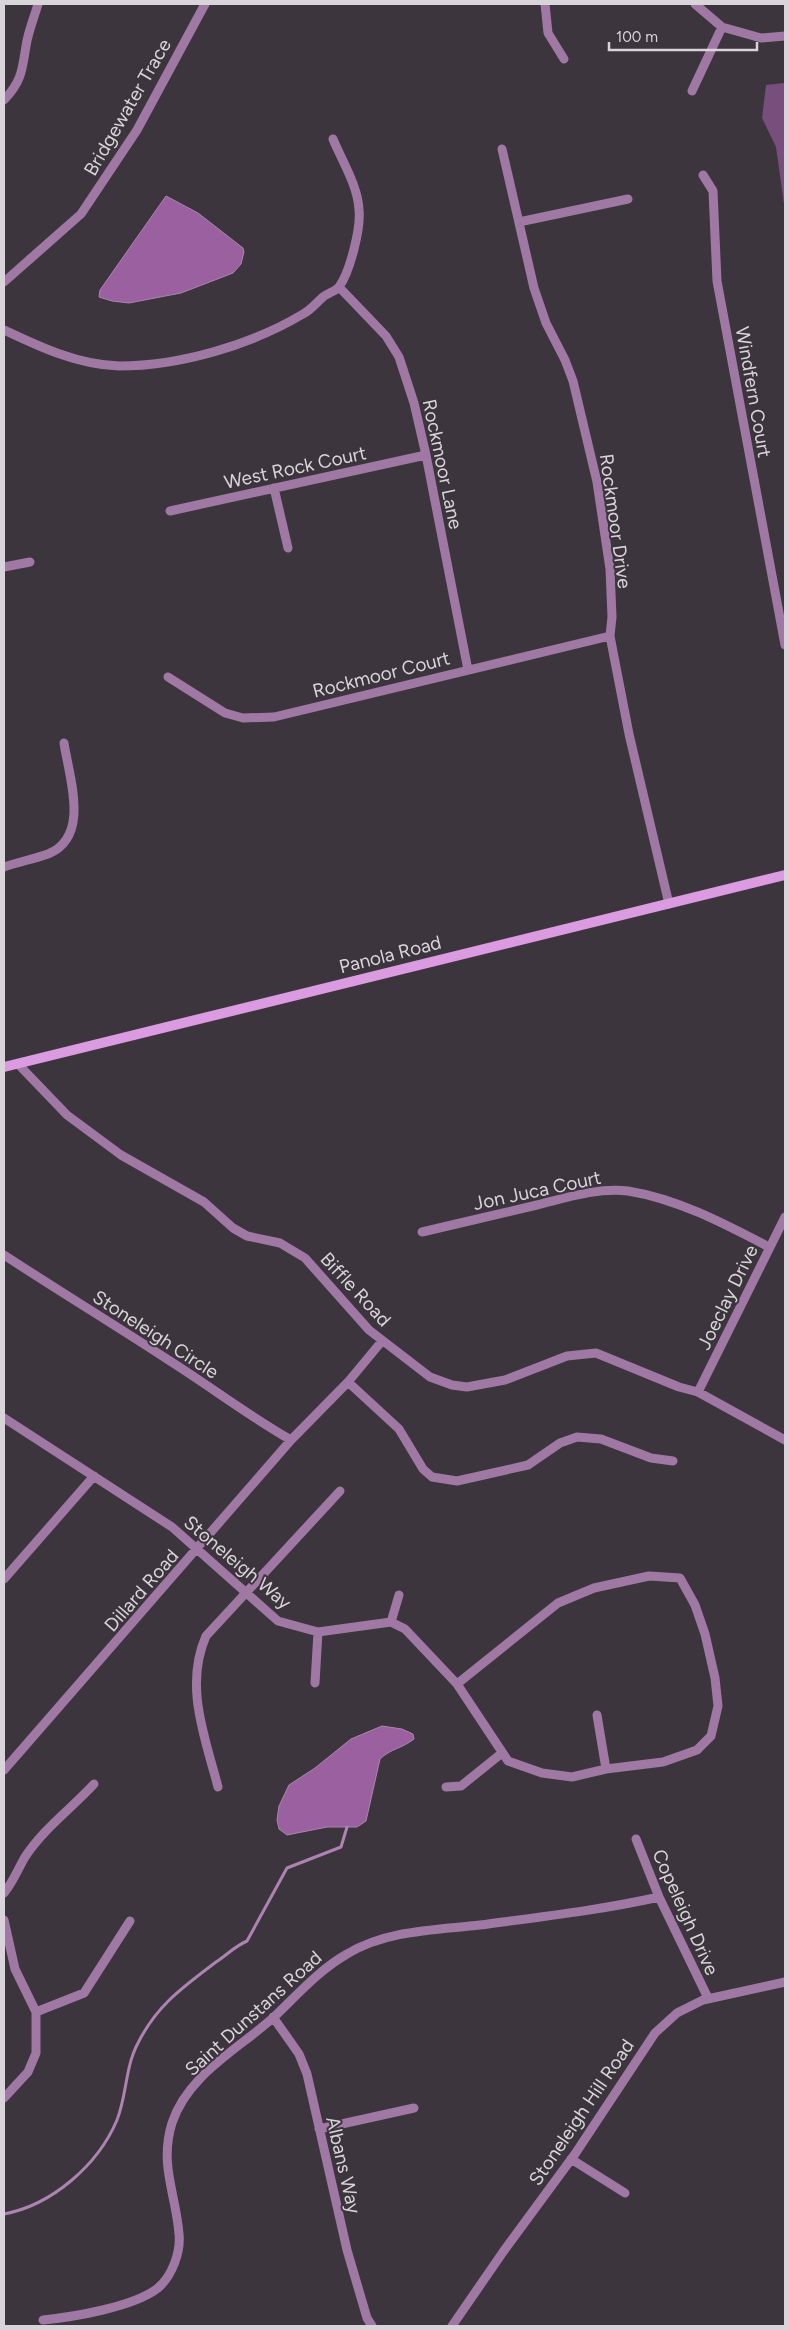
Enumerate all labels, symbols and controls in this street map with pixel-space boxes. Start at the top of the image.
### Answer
scale bar [609,20,756,52]
text: 100 m [616,28,658,46]
street label: Bridgewater Trace [79,35,176,180]
street label: Windfern Court [731,325,776,459]
street label: Rockmoor Lane [418,397,468,531]
street label: West Rock Court [222,441,368,494]
street label: Rockmoor Drive [595,452,636,590]
street label: Rockmoor Court [310,646,452,703]
street label: Panola Road [337,931,444,978]
street label: Jon Juca Court [471,1166,603,1215]
street label: Joeclay Drive [692,1241,763,1353]
street label: Biffle Road [316,1247,396,1331]
street label: Stoneleigh Circle [88,1285,223,1384]
street label: Stoneleigh Way [179,1511,296,1614]
street label: Dillard Road [99,1544,183,1636]
street label: Copeleigh Drive [647,1846,724,1979]
street label: Saint Dunstans Road [180,1946,326,2081]
street label: Stoneleigh Hill Road [524,2035,639,2190]
street label: Albans Way [321,2114,366,2216]

